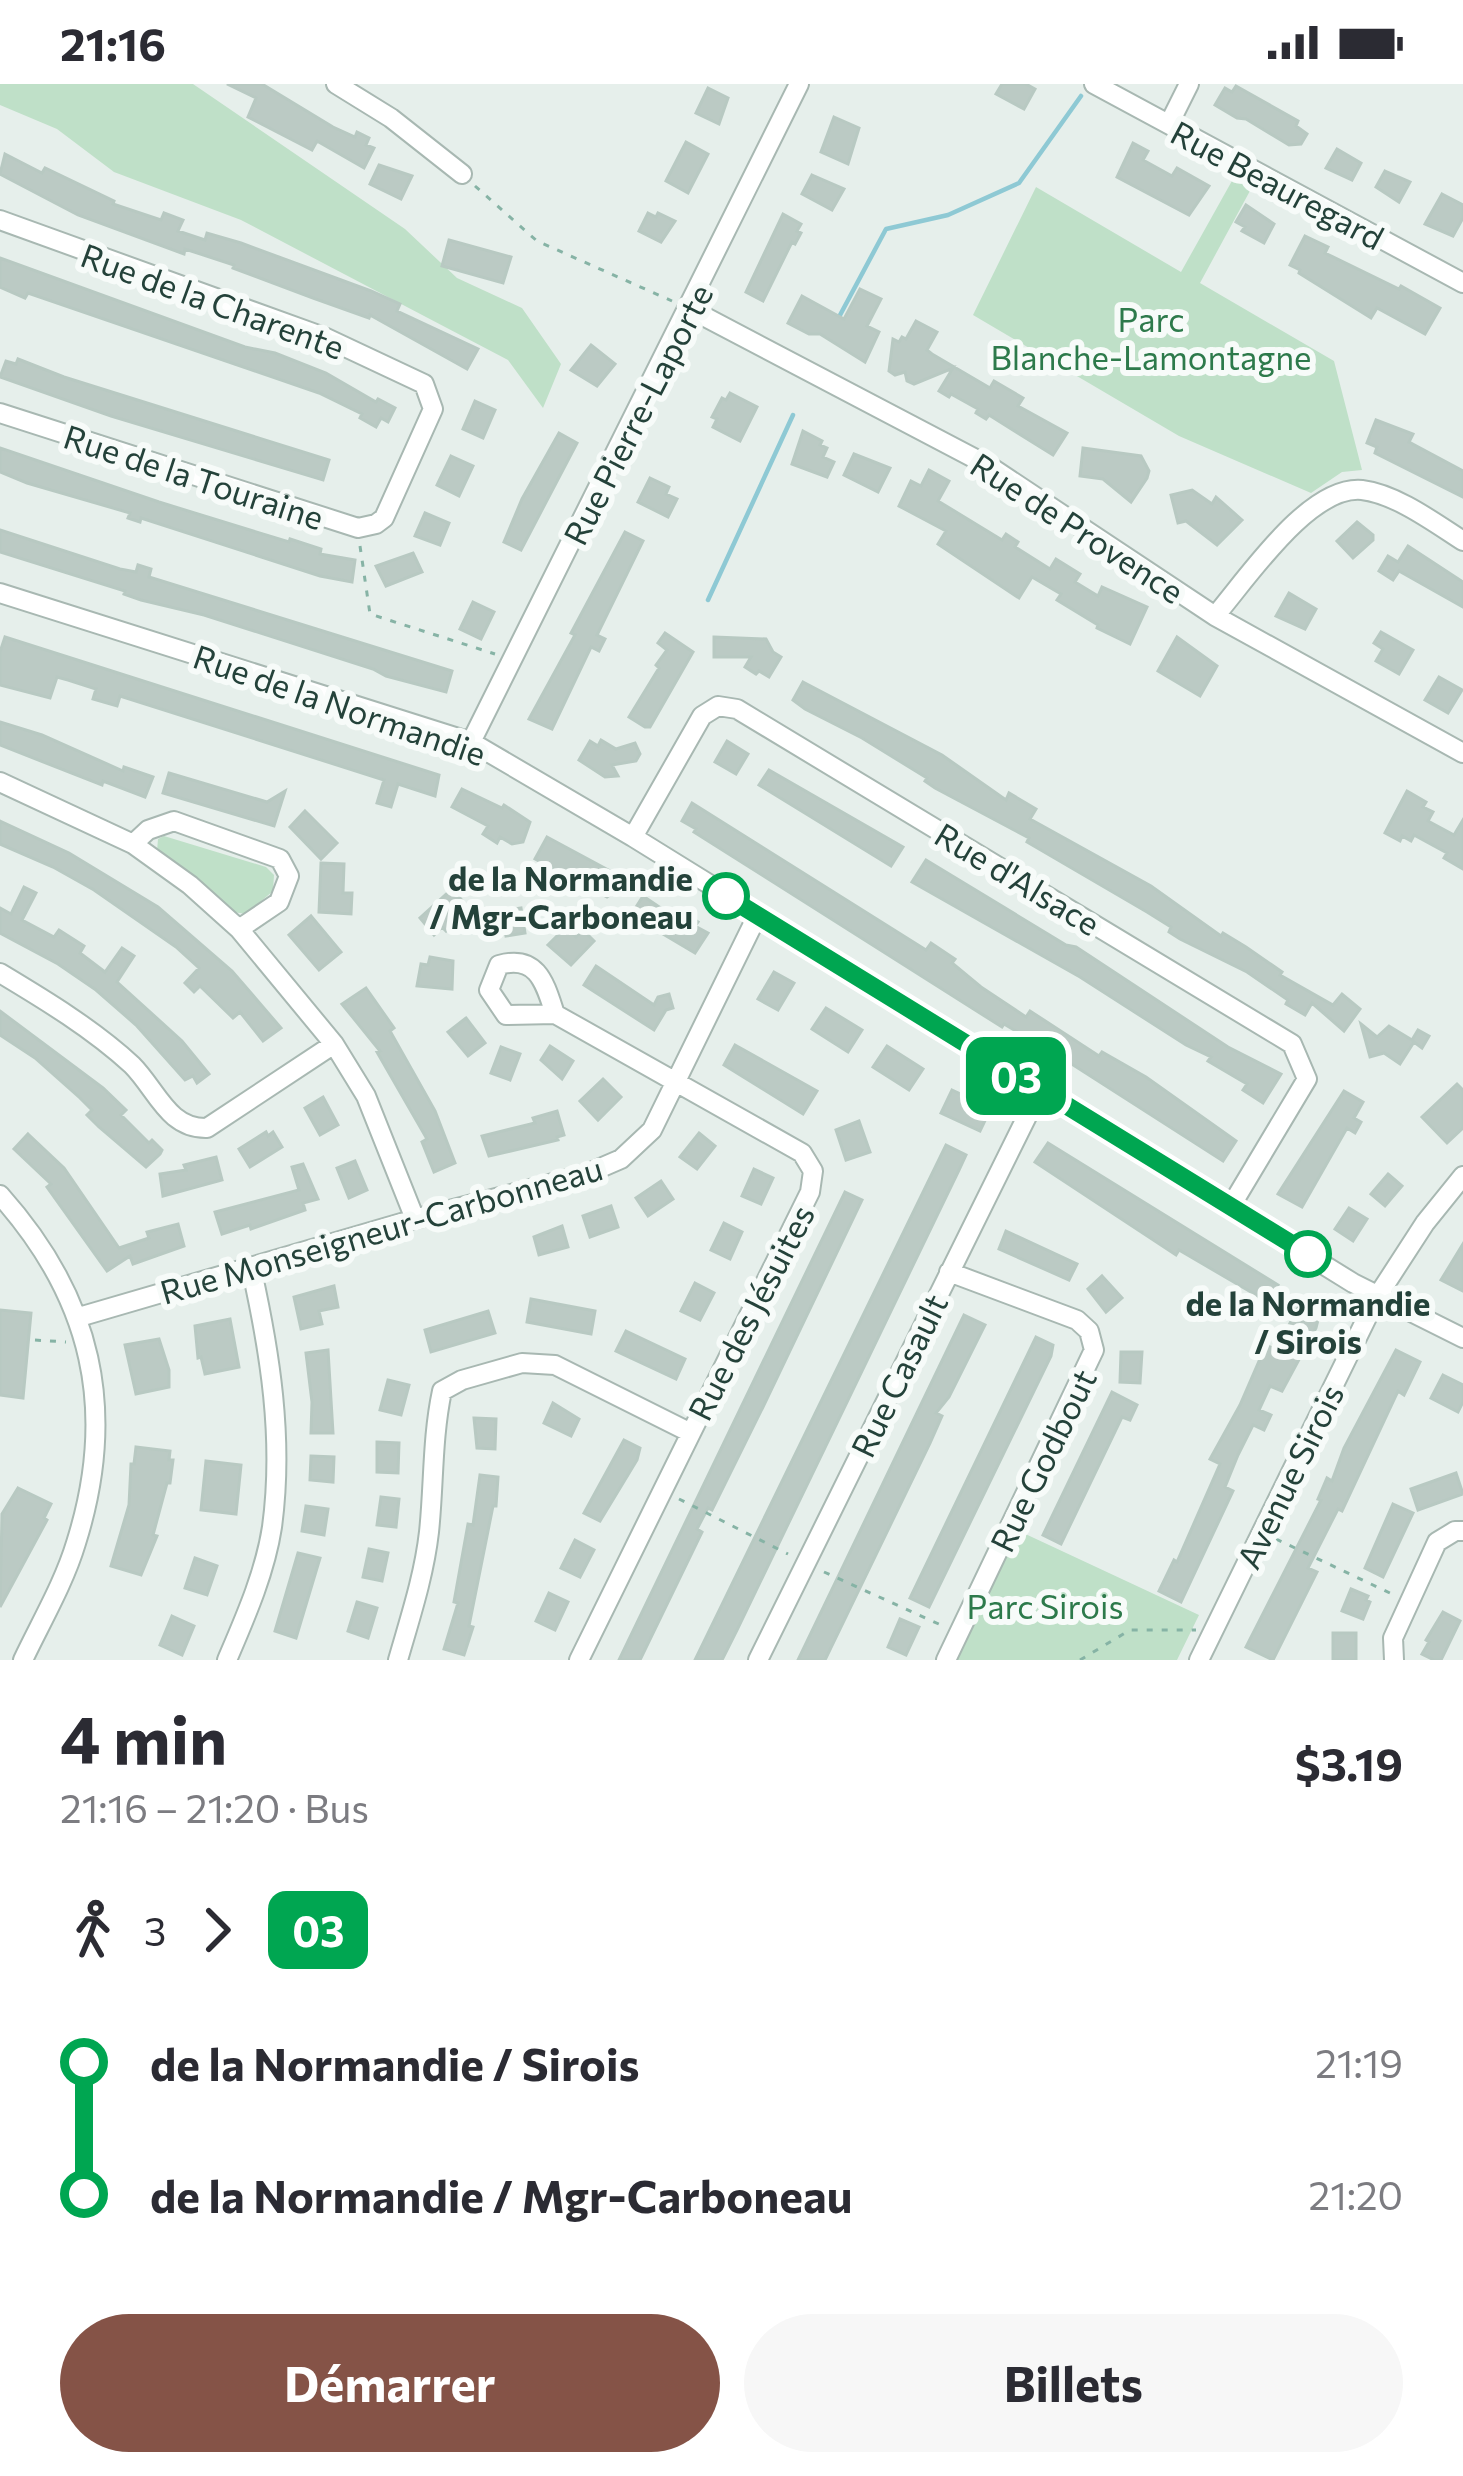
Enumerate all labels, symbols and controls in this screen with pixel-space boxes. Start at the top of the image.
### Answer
text: 21:16 [60,15,166,70]
street label: Rue Beauregard [1165,111,1391,257]
street label: Rue de la Charente [76,233,350,367]
street label: Rue Pierre-Laporte [554,277,720,551]
park label: Parc Blanche-Lamontagne [991,298,1312,377]
street label: Rue de la Touraine [59,415,329,537]
street label: Rue de Provence [964,443,1192,611]
street label: Rue de la Normandie [188,635,492,773]
street label: Rue d'Alsace [928,813,1108,943]
place label: de la Normandie / Mgr-Carboneau [429,857,693,936]
marker: de la Normandie / Mgr-Carboneau [704,874,748,918]
line badge: 03 [962,1037,1070,1115]
text: 03 [990,1050,1042,1102]
street label: Rue Monseigneur-Carbonneau [155,1146,607,1312]
street label: Rue des Jésuites [678,1197,822,1427]
marker: de la Normandie / Sirois [1286,1232,1330,1276]
place label: de la Normandie / Sirois [1186,1282,1430,1361]
street label: Rue Casault [841,1287,955,1463]
street label: Rue Godbout [980,1362,1104,1558]
street label: Avenue Sirois [1227,1377,1351,1575]
park label: Parc Sirois [967,1585,1123,1626]
text: 4 min [60,1697,227,1778]
text: $3.19 [1295,1735,1403,1790]
text: 21:16 – 21:20 · Bus [60,1783,369,1831]
icon: walk [60,1897,126,1963]
icon: forward [184,1897,250,1963]
text: 03 [292,1904,344,1956]
text: 3 [144,1906,166,1954]
text: de la Normandie / Sirois [150,2035,639,2090]
text: 21:19 [1315,2038,1403,2086]
text: de la Normandie / Mgr-Carboneau [150,2167,852,2222]
text: 21:20 [1309,2170,1403,2218]
button: Démarrer [60,2314,720,2452]
button: Billets [744,2314,1403,2452]

